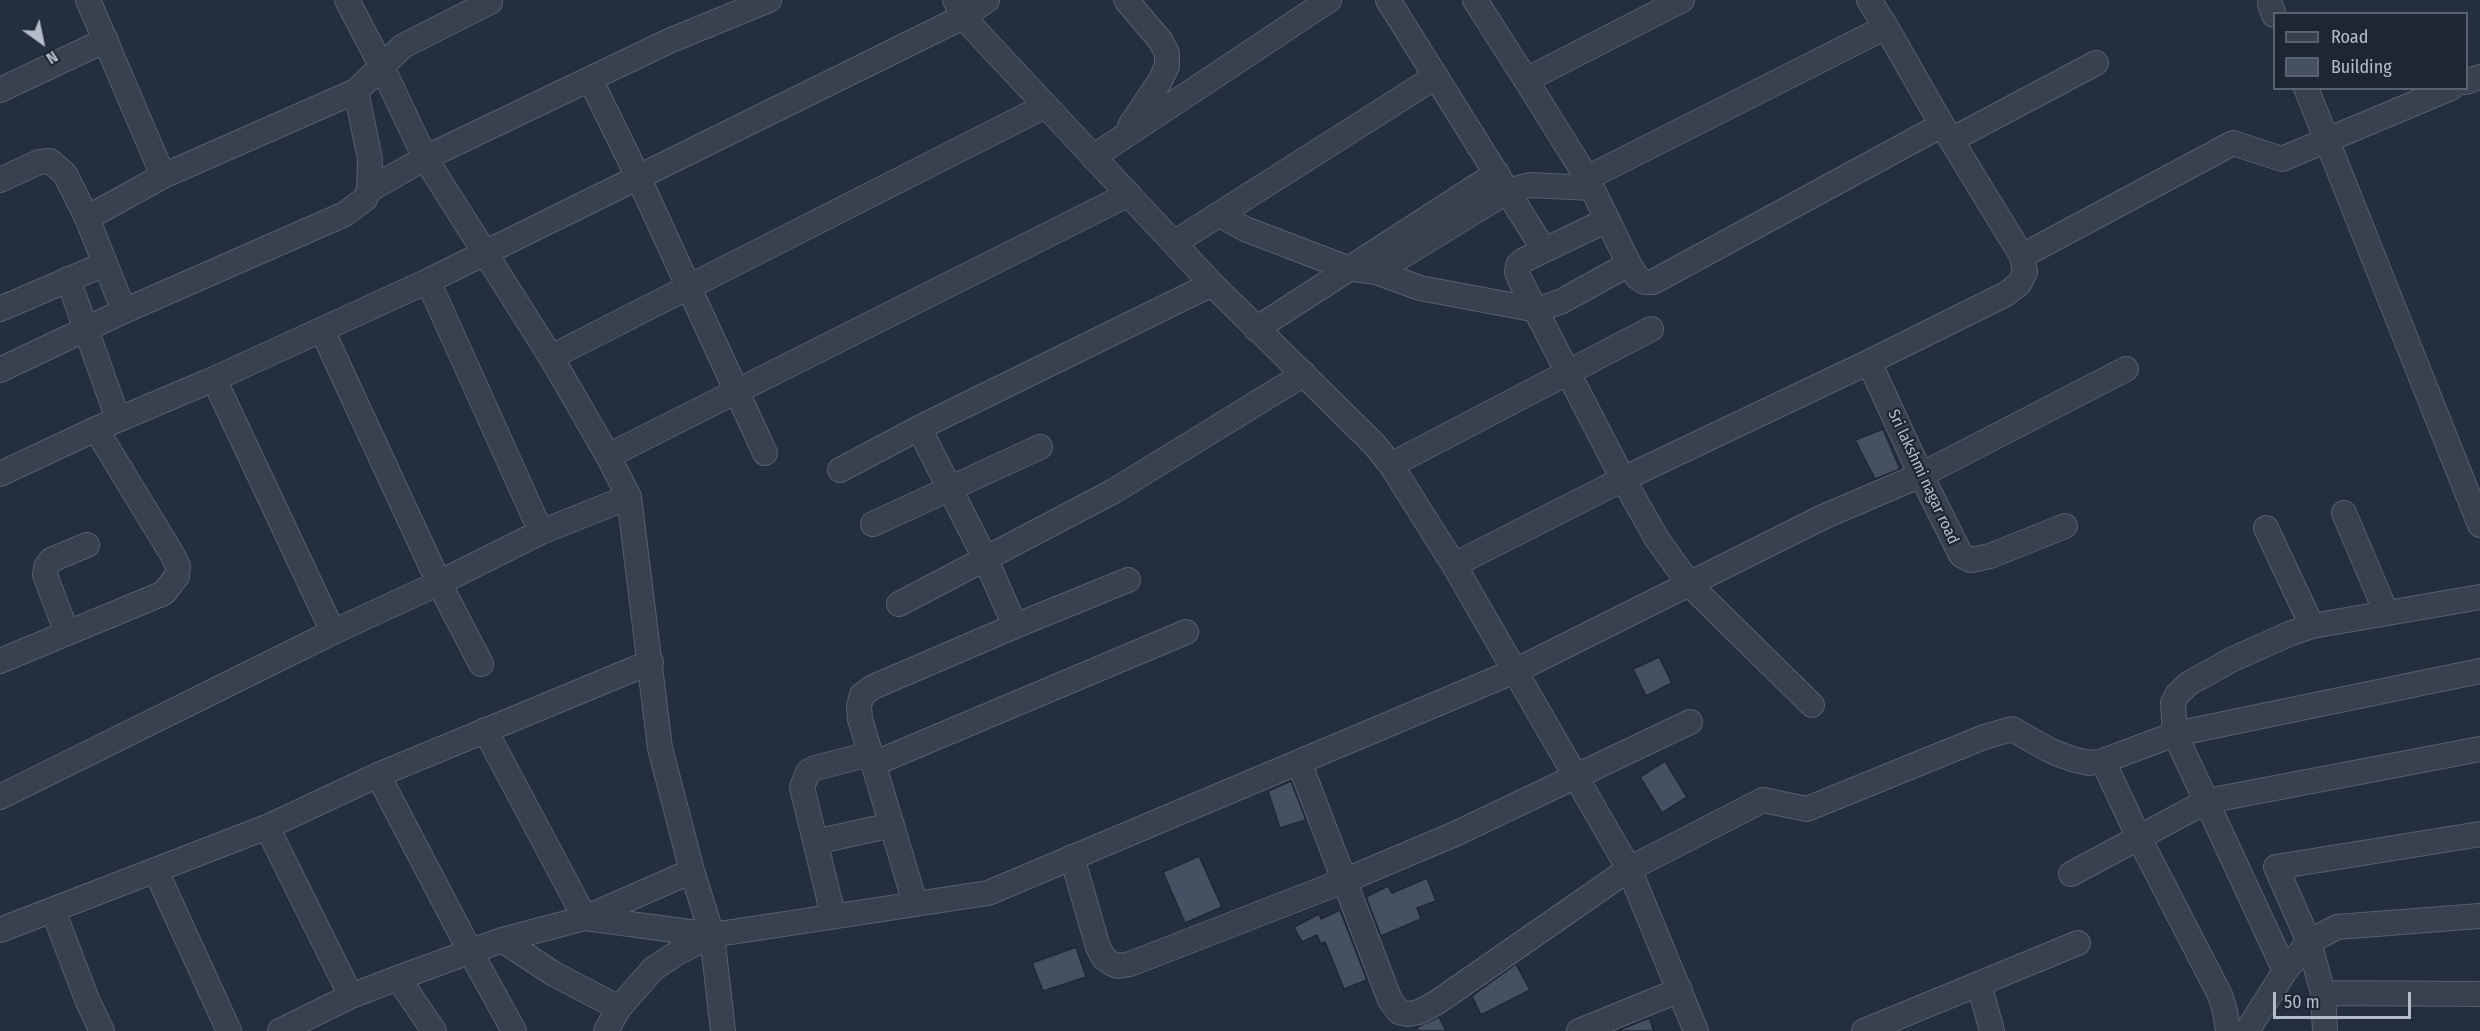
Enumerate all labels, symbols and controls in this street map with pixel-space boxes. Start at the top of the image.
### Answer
north arrow [12,12,72,72]
legend [2273,12,2468,90]
text: Road [2331,26,2368,48]
text: N [43,47,61,68]
text: Building [2331,56,2392,78]
street label: Sri lakshmi nagar road [1883,407,1963,547]
scale bar [2276,980,2414,1018]
text: 50 m [2284,991,2320,1013]

